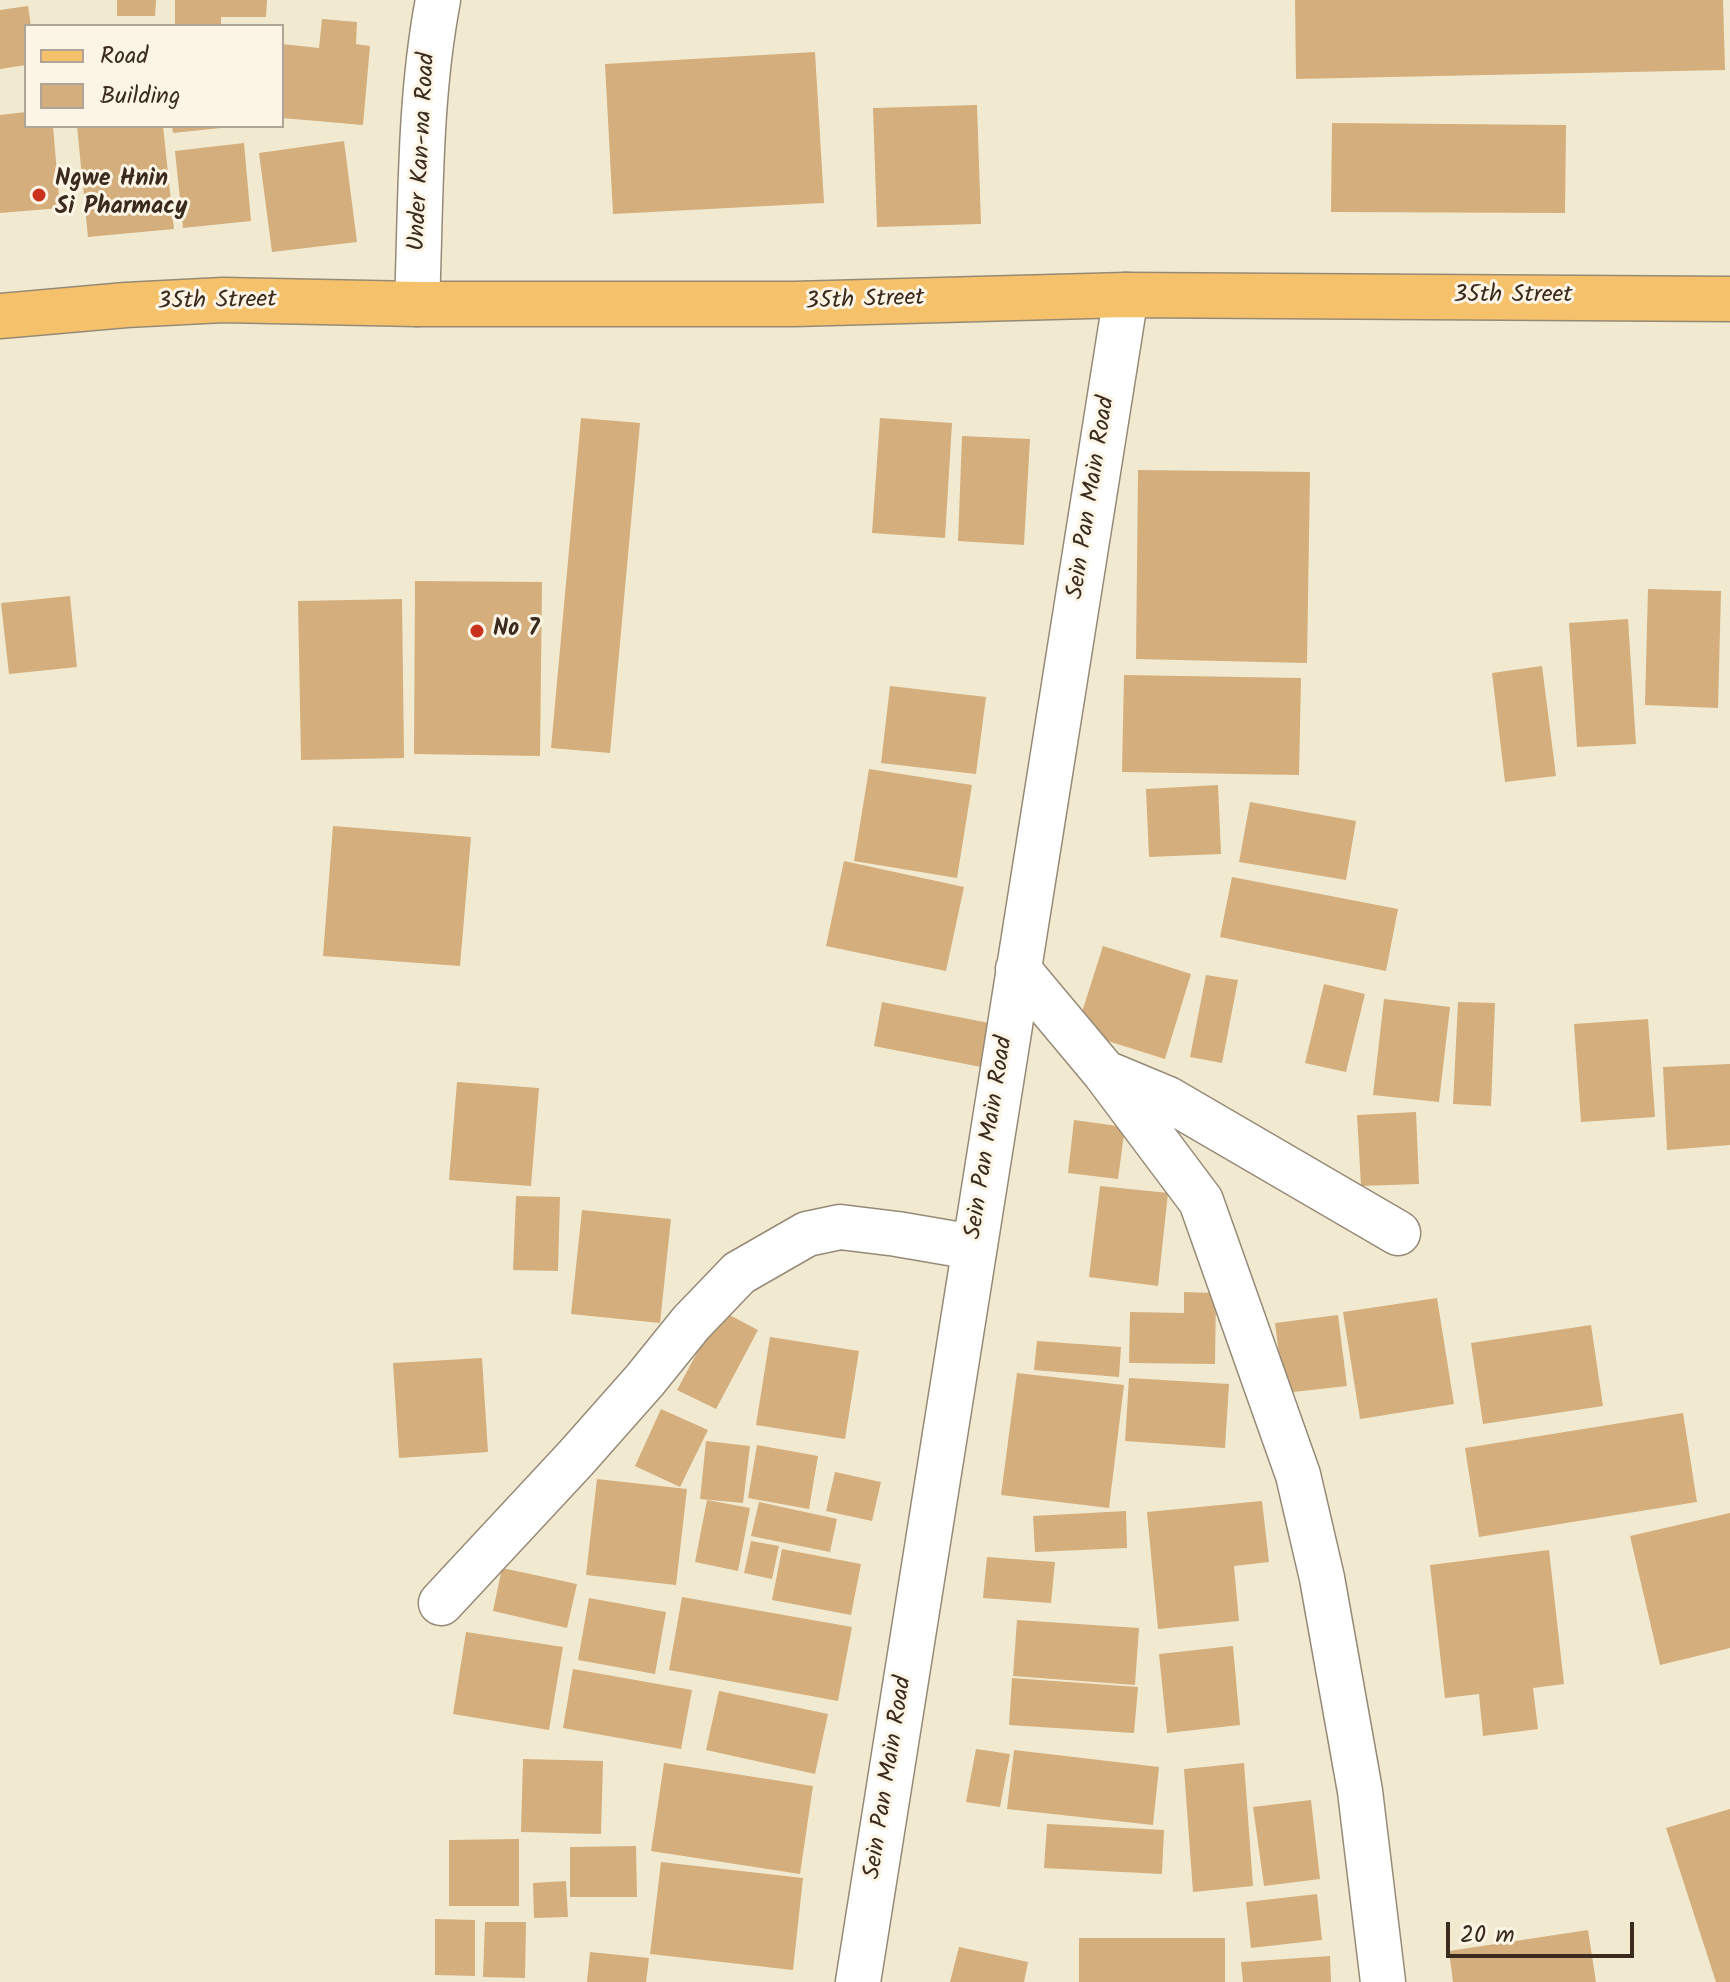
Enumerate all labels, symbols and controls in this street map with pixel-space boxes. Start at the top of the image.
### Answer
legend [24,24,284,128]
text: Road [100,37,148,76]
street label: Under Kan-na Road [404,52,444,252]
text: Building [100,77,180,116]
place label: Ngwe Hnin Si Pharmacy [55,167,187,223]
marker: Ngwe Hnin Si Pharmacy [30,186,48,204]
street label: 35th Street [1453,283,1573,311]
street label: 35th Street [805,286,925,318]
street label: 35th Street [157,288,277,318]
street label: Sein Pan Main Road [1063,395,1123,601]
place label: No 7 [493,617,540,645]
marker: No 7 [468,622,486,640]
street label: Sein Pan Main Road [961,1035,1021,1241]
street label: Sein Pan Main Road [860,1675,920,1881]
scale bar [1450,1906,1638,1956]
text: 20 m [1460,1916,1515,1955]

